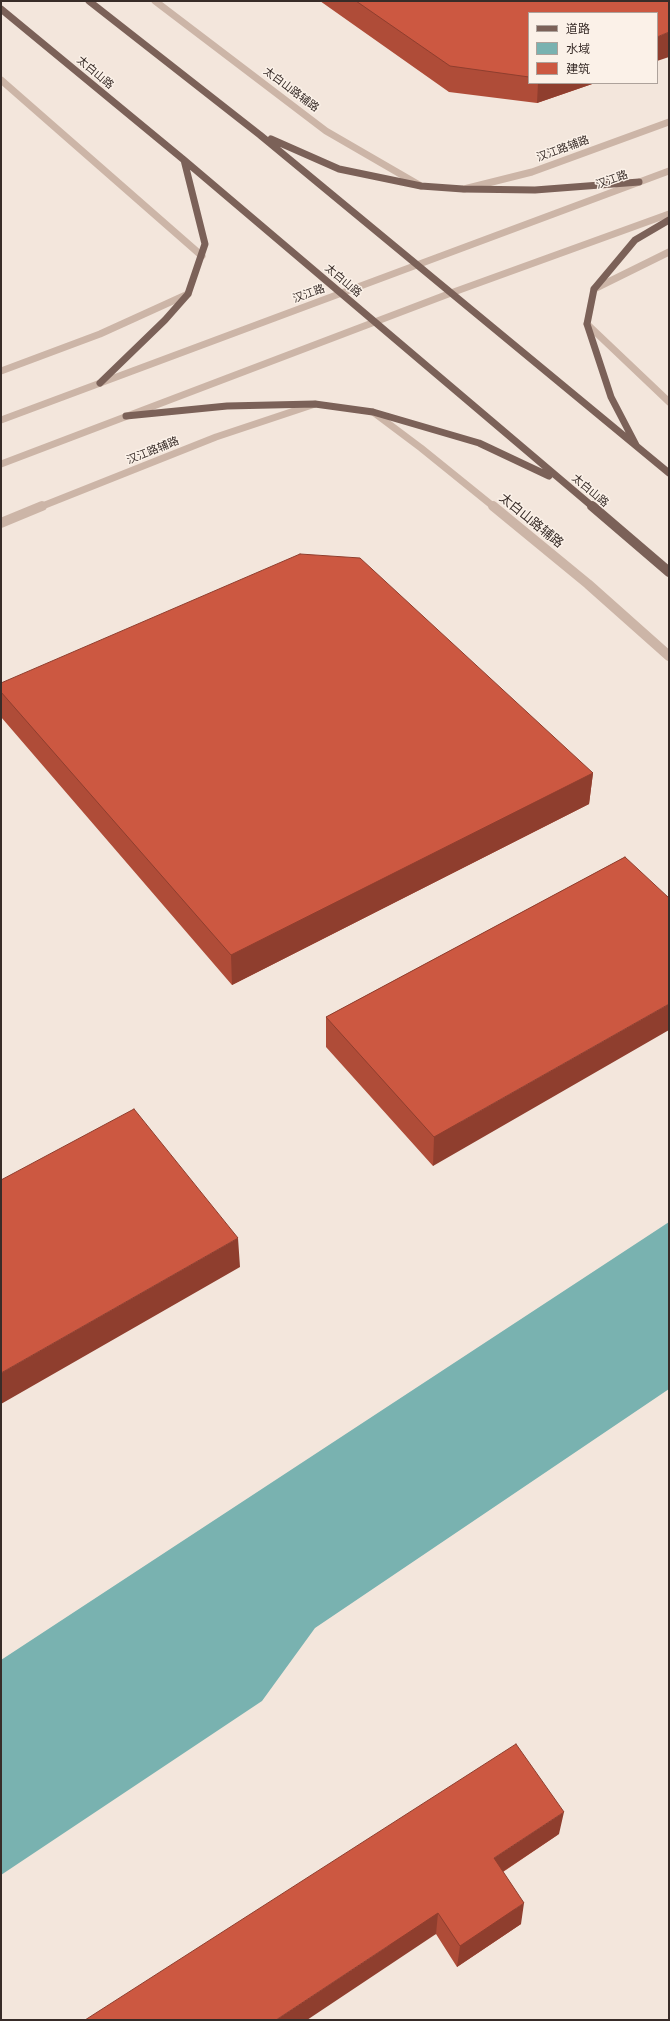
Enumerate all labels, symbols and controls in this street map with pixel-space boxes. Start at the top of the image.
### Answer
legend [528,12,658,84]
text: 道路 [566,21,590,37]
text: 水域 [566,41,590,57]
street label: 太白山路 [74,54,116,92]
text: 建筑 [566,61,590,77]
street label: 太白山路辅路 [261,65,321,115]
street label: 汉江路辅路 [535,133,591,165]
street label: 汉江路 [594,168,630,192]
street label: 太白山路 [322,262,364,300]
street label: 汉江路 [291,282,327,306]
street label: 汉江路辅路 [125,435,181,467]
street label: 太白山路 [569,472,611,510]
street label: 太白山路辅路 [496,490,566,552]

